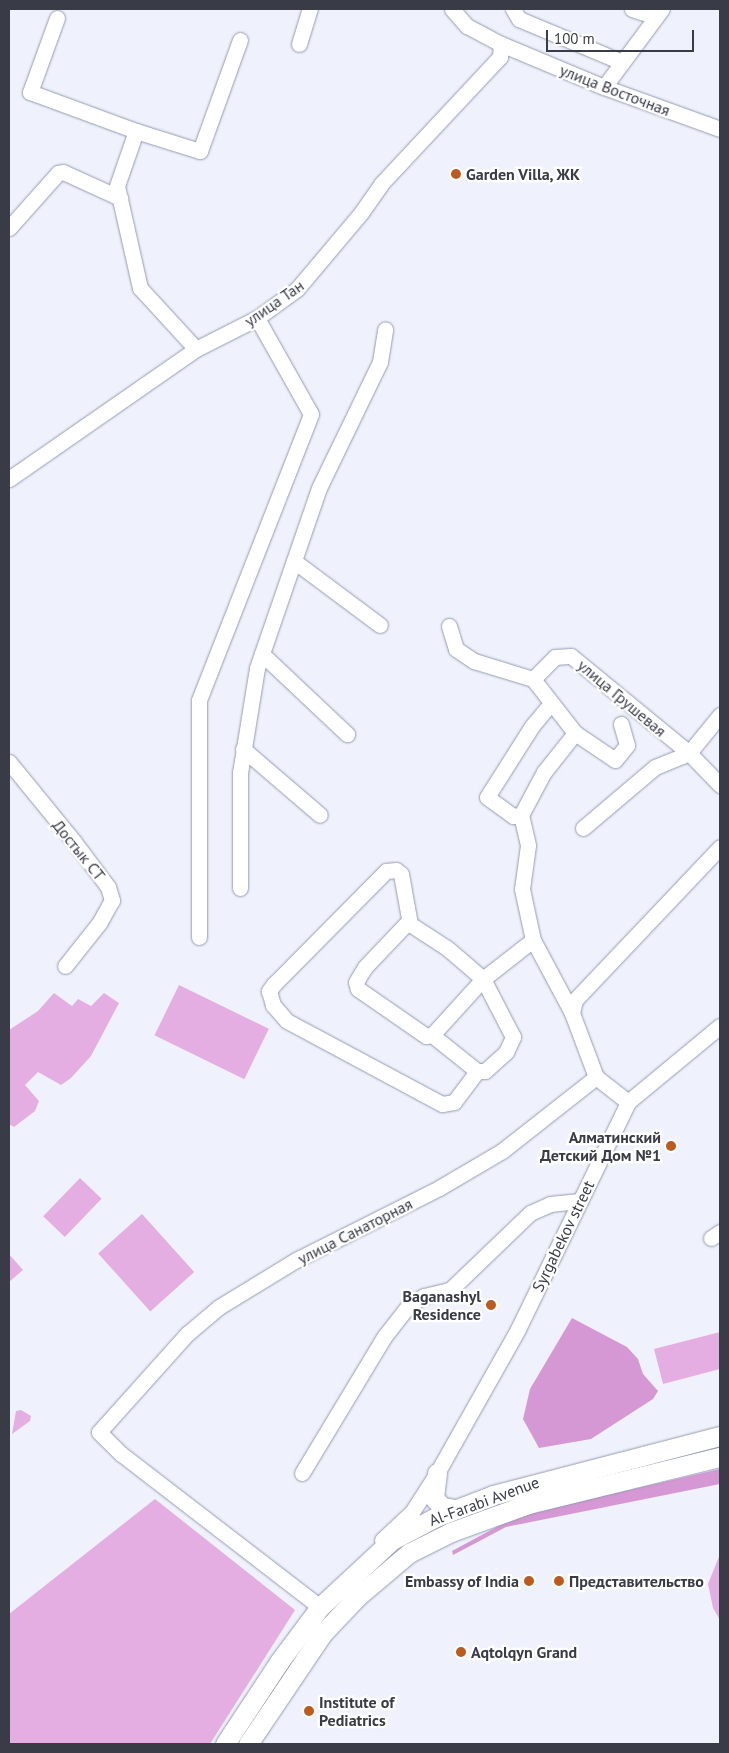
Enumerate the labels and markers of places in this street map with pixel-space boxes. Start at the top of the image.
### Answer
place label: Garden Villa, ЖК [466,164,582,184]
marker: Garden Villa, ЖК [450,168,462,180]
place label: Алматинский Детский Дом №1 [540,1127,661,1165]
marker: Алматинский Детский Дом №1 [665,1140,677,1152]
place label: Baganashyl Residence [403,1286,481,1324]
marker: Baganashyl Residence [485,1299,497,1311]
place label: Embassy of India [404,1571,519,1591]
place label: Представительство [569,1571,704,1591]
marker: Embassy of India [523,1575,535,1587]
marker: Представительство [553,1575,565,1587]
place label: Aqtolqyn Grand [471,1642,577,1662]
marker: Aqtolqyn Grand [455,1646,467,1658]
place label: Institute of Pediatrics [319,1692,394,1730]
marker: Institute of Pediatrics [303,1705,315,1717]

